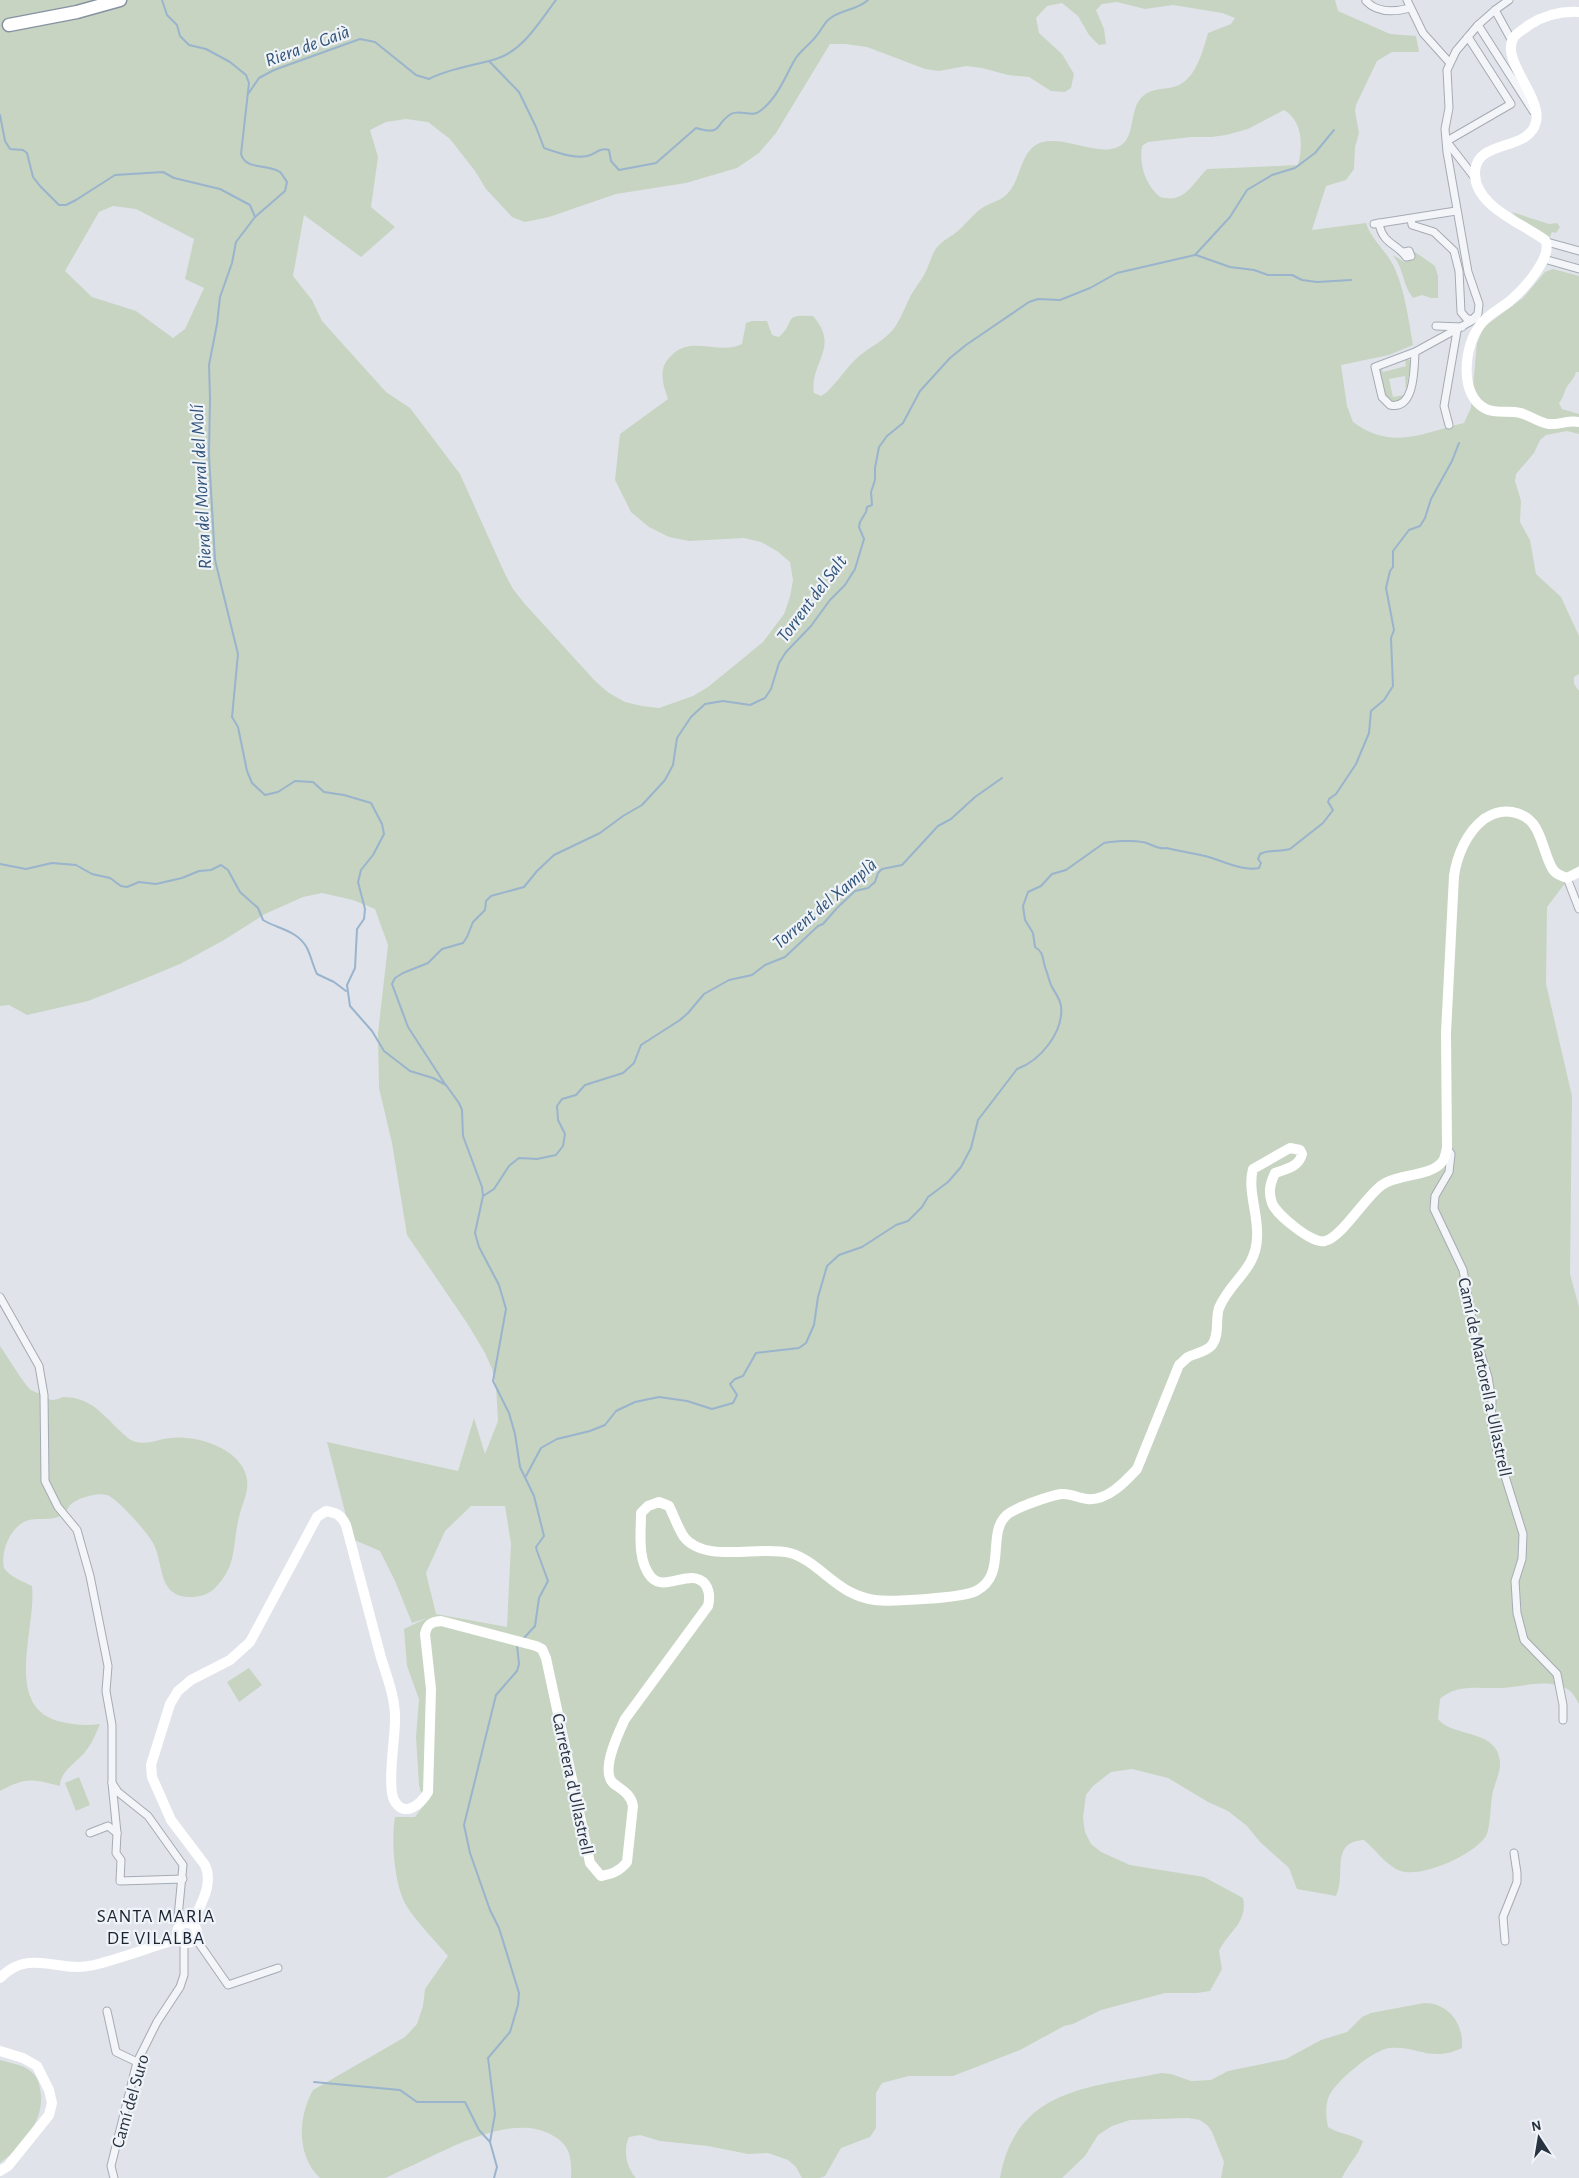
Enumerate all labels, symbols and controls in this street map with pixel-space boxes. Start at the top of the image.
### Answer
water label: Riera de Gaià [263,22,352,70]
water label: Riera del Morral del Molí [188,403,215,570]
water label: Torrent del Salt [773,551,851,646]
water label: Torrent del Xamplà [769,855,881,953]
street label: Camí de Martorell a Ullastrell [1454,1276,1514,1478]
street label: Carretera d'Ullastrell [548,1712,596,1857]
district label: SANTA MARIA DE VILALBA [97,1907,215,1948]
street label: Camí del Suro [109,2052,153,2150]
north arrow [1514,2113,1564,2163]
text: N [1530,2118,1543,2134]

